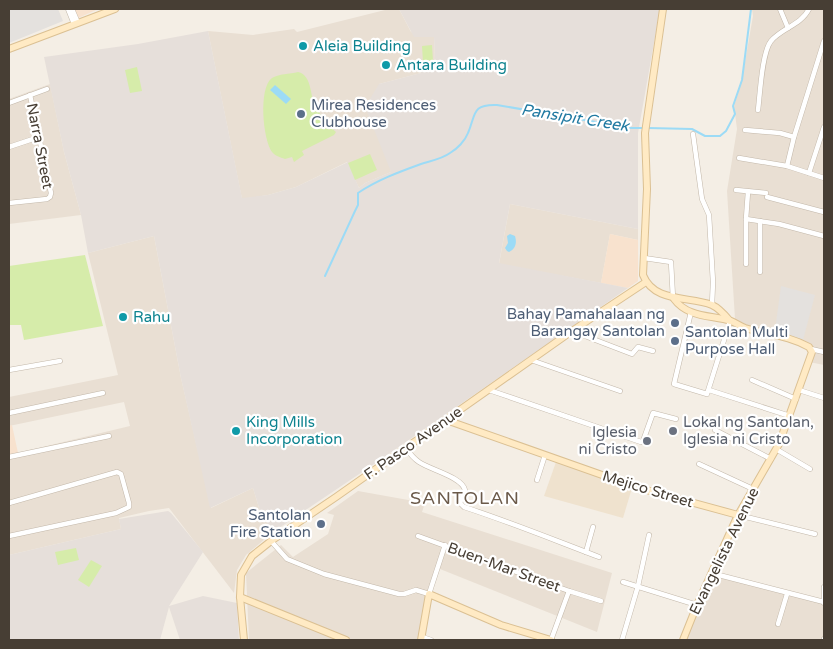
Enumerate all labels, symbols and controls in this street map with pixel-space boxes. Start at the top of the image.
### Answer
place label: Aleia Building [313,37,411,55]
marker: Aleia Building [297,40,309,52]
place label: Antara Building [396,56,507,74]
marker: Antara Building [380,59,392,71]
place label: Mirea Residences Clubhouse [311,96,436,131]
water label: Pansipit Creek [520,100,632,137]
street label: Narra Street [23,101,57,191]
marker: Mirea Residences Clubhouse [295,108,307,120]
place label: Bahay Pamahalaan ng Barangay Santolan [507,305,665,340]
place label: Rahu [133,308,170,326]
marker: Rahu [117,311,129,323]
marker: Bahay Pamahalaan ng Barangay Santolan [669,317,681,329]
place label: Santolan Multi Purpose Hall [685,323,788,358]
marker: Santolan Multi Purpose Hall [669,335,681,347]
street label: F. Pasco Avenue [360,402,466,484]
place label: King Mills Incorporation [246,413,342,448]
place label: Lokal ng Santolan, Iglesia ni Cristo [683,413,814,448]
place label: Iglesia ni Cristo [579,423,637,458]
marker: King Mills Incorporation [230,425,242,437]
marker: Lokal ng Santolan, Iglesia ni Cristo [667,425,679,437]
marker: Iglesia ni Cristo [641,435,653,447]
street label: Mejico Street [600,467,696,511]
street label: Evangelista Avenue [685,485,763,617]
district label: SANTOLAN [410,487,520,509]
place label: Santolan Fire Station [230,506,311,541]
marker: Santolan Fire Station [315,518,327,530]
street label: Buen-Mar Street [445,538,563,596]

